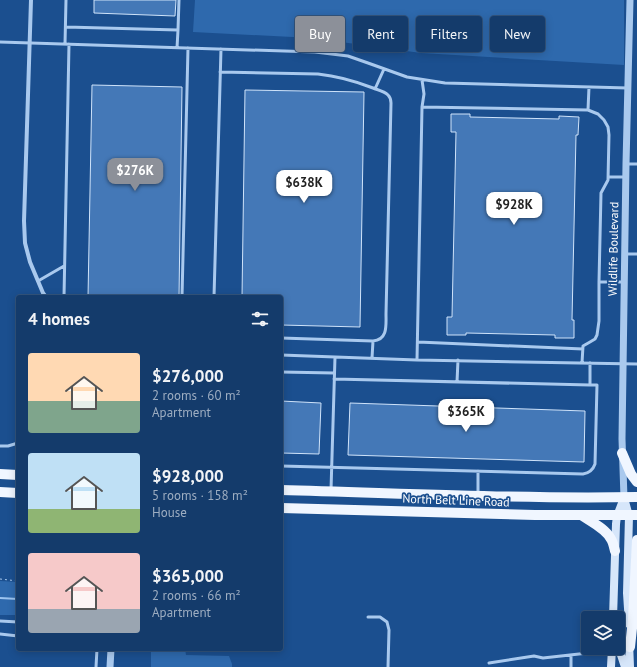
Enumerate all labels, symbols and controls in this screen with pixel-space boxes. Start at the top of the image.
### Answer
chip: Buy [295,16,345,52]
chip: Rent [353,16,408,52]
chip: Filters [416,16,482,52]
chip: New [490,16,545,52]
pin: $276K [107,158,163,192]
text: $276K [116,162,154,179]
pin: $638K [276,170,332,204]
text: $638K [285,174,323,191]
pin: $928K [486,192,542,226]
text: $928K [495,196,533,213]
street label: Wildlife Boulevard [605,202,621,296]
text: 4 homes [28,308,90,330]
icon: filters [249,308,271,330]
text: $276,000 [152,365,224,387]
icon: home [60,369,108,417]
text: 2 rooms · 60 m² [152,387,241,404]
pin: $365K [438,399,494,433]
text: $365K [447,403,485,420]
text: Apartment [152,404,211,421]
text: $928,000 [152,465,224,487]
icon: home [60,469,108,517]
text: 5 rooms · 158 m² [152,487,248,504]
street label: North Belt Line Road [402,491,510,509]
text: House [152,504,187,521]
text: $365,000 [152,565,224,587]
icon: home [60,569,108,617]
text: 2 rooms · 66 m² [152,587,241,604]
text: Apartment [152,604,211,621]
map controls [581,611,625,655]
button: layers [581,611,625,655]

